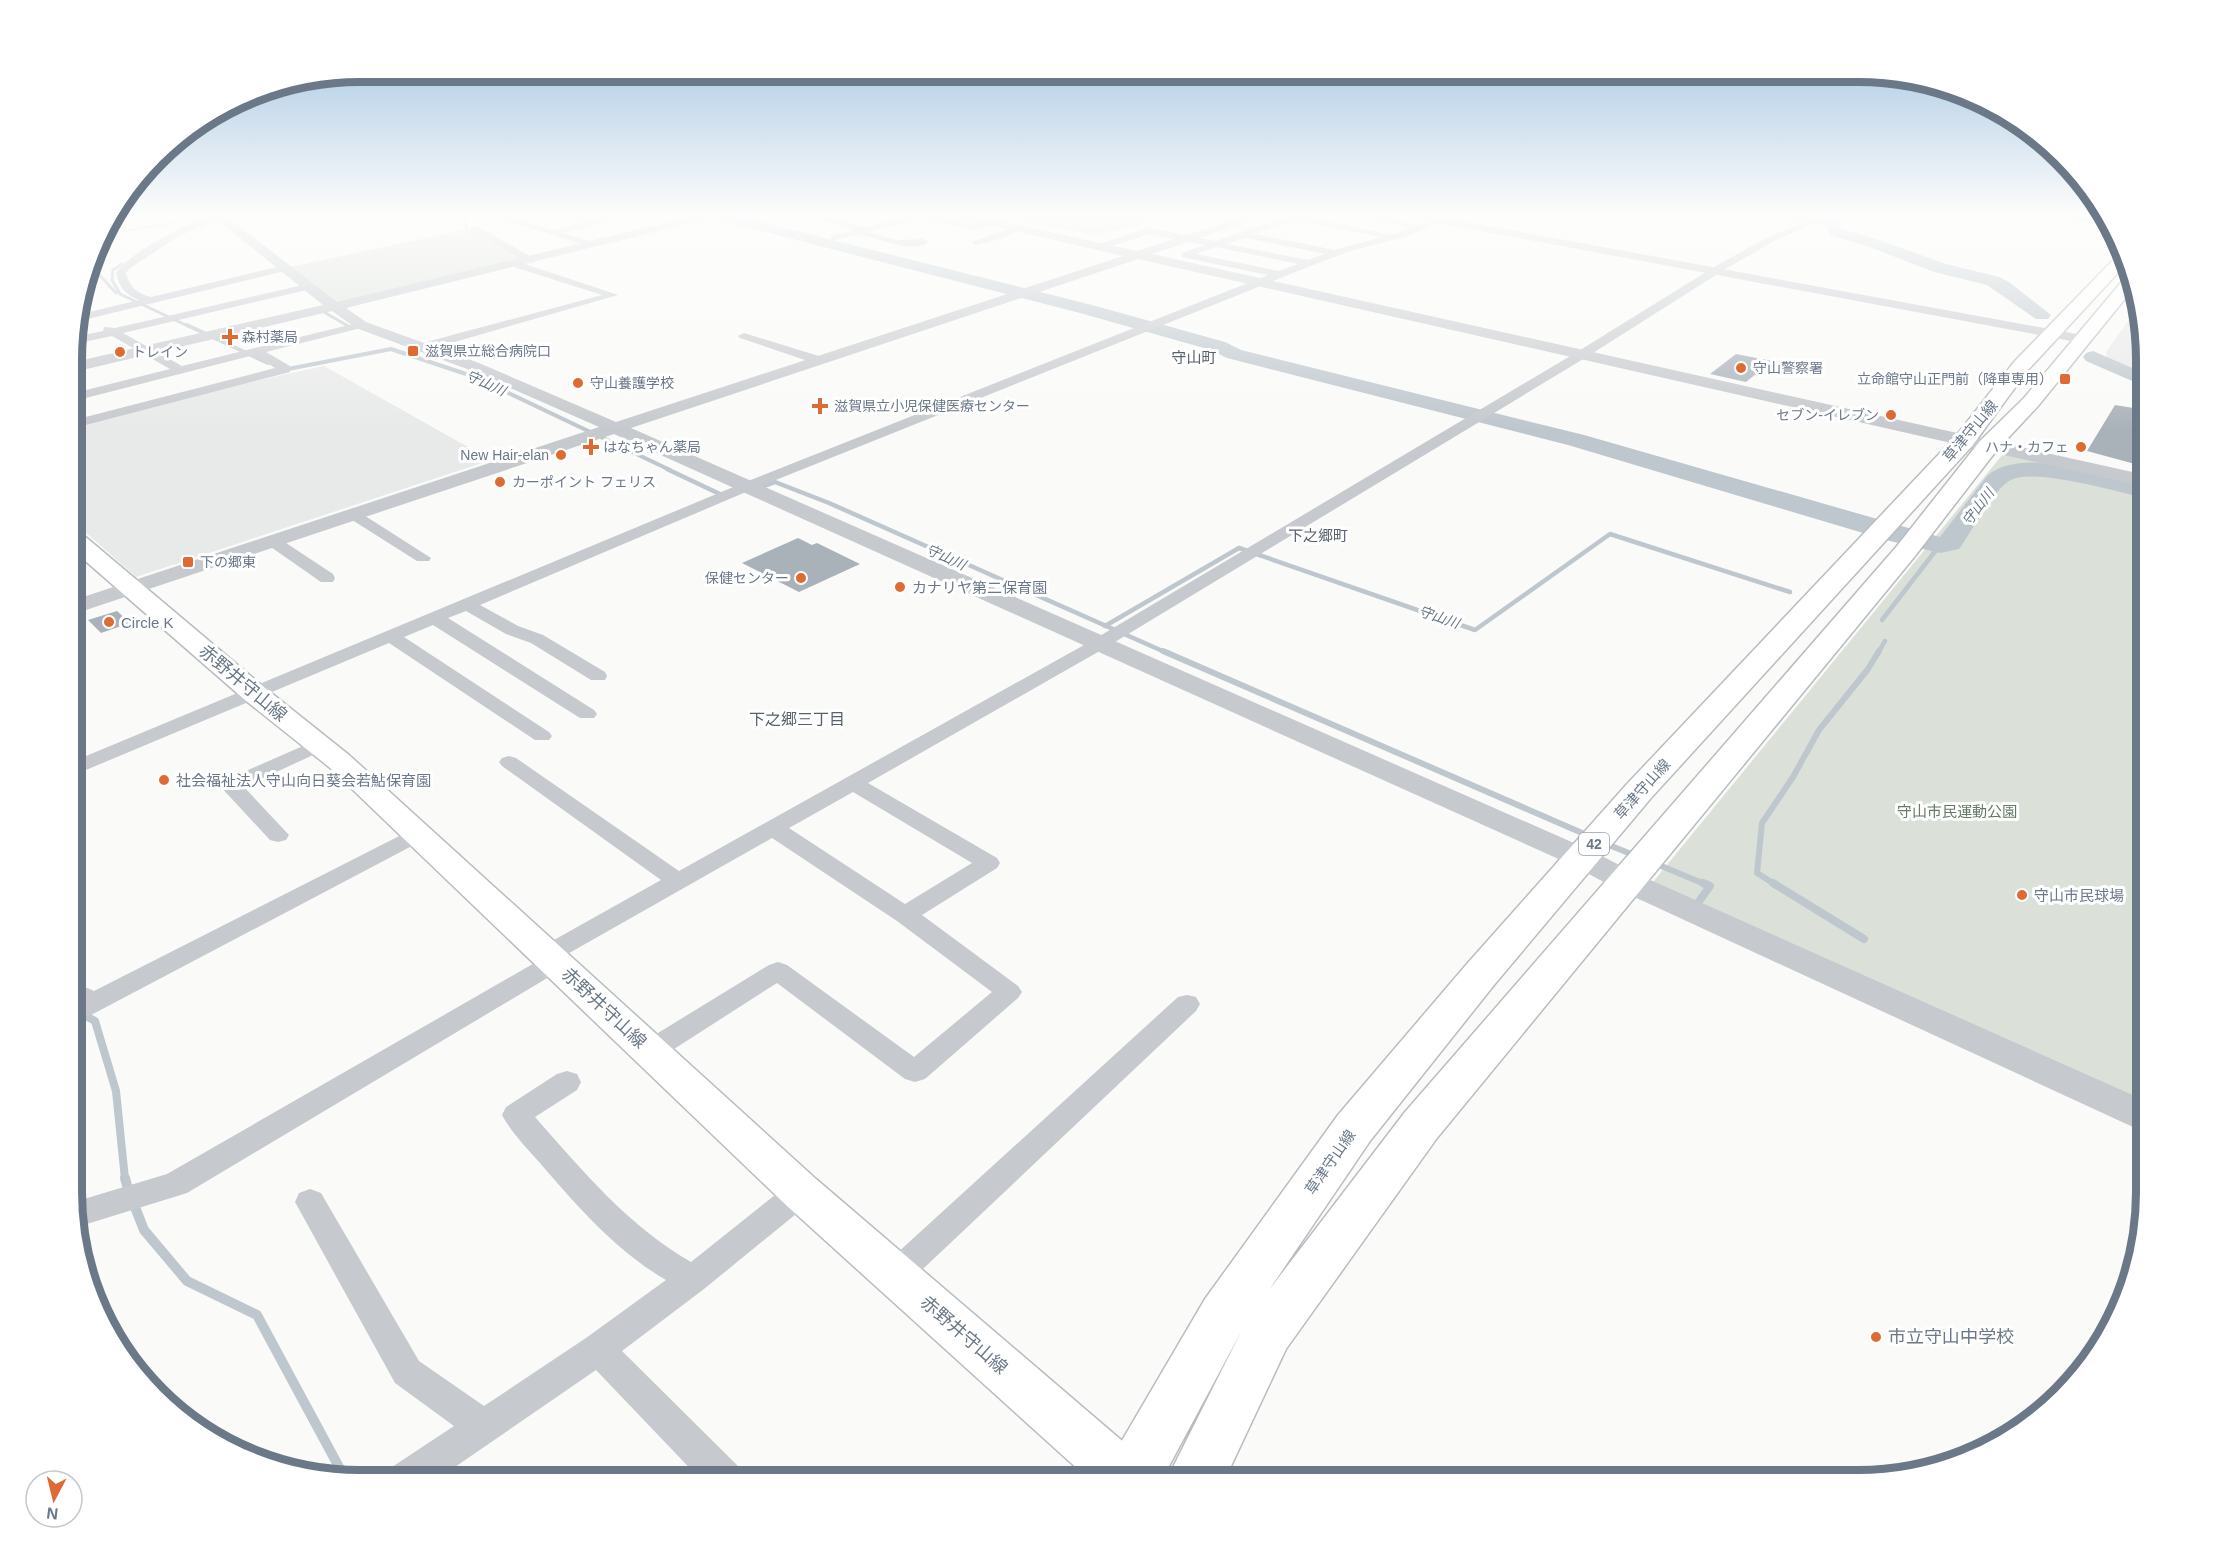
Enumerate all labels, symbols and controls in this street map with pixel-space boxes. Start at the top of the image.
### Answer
place label: 森村薬局 [242,329,298,345]
marker: 森村薬局 [223,330,237,344]
place label: 滋賀県立総合病院口 [425,343,551,359]
place label: トレイン [132,344,188,360]
marker: 滋賀県立総合病院口 [406,344,420,358]
marker: トレイン [113,345,127,359]
district label: 守山町 [1171,349,1217,366]
place label: 守山警察署 [1753,360,1823,376]
marker: 守山警察署 [1734,361,1748,375]
water label: 守山川 [464,367,510,400]
place label: 立命館守山正門前（降車専用） [1857,371,2053,387]
marker: 立命館守山正門前（降車専用） [2058,372,2072,386]
place label: 守山養護学校 [590,375,674,391]
marker: 守山養護学校 [571,376,585,390]
marker: 滋賀県立小児保健医療センター [811,397,829,415]
street label: 草津守山線 [1939,397,2001,465]
place label: 滋賀県立小児保健医療センター [834,398,1030,414]
place label: セブン-イレブン [1776,407,1879,423]
marker: セブン-イレブン [1884,408,1898,422]
place label: はなちゃん薬局 [603,439,701,455]
place label: ハナ・カフェ [1985,439,2069,455]
marker: はなちゃん薬局 [584,440,598,454]
marker: ハナ・カフェ [2074,440,2088,454]
place label: New Hair-elan [460,447,549,463]
marker: New Hair-elan [554,448,568,462]
place label: カーポイント フェリス [512,474,656,490]
marker: カーポイント フェリス [493,475,507,489]
water label: 守山川 [1959,484,1998,529]
district label: 下之郷町 [1288,527,1348,544]
water label: 守山川 [924,541,970,574]
place label: 下の郷東 [200,554,256,570]
marker: 下の郷東 [181,555,195,569]
place label: 保健センター [705,570,789,586]
marker: 保健センター [794,571,808,585]
place label: カナリヤ第二保育園 [912,579,1047,596]
marker: カナリヤ第二保育園 [893,580,907,594]
water label: 守山川 [1417,603,1463,632]
place label: Circle K [121,614,174,631]
marker: Circle K [102,615,116,629]
street label: 赤野井守山線 [195,641,291,725]
district label: 下之郷三丁目 [749,711,845,728]
street label: 草津守山線 [1611,755,1673,823]
place label: 社会福祉法人守山向日葵会若鮎保育園 [176,772,431,789]
marker: 社会福祉法人守山向日葵会若鮎保育園 [157,773,171,787]
park label: 守山市民運動公園 [1897,803,2017,820]
road number: 42 [1579,833,1609,855]
place label: 守山市民球場 [2034,887,2124,904]
marker: 守山市民球場 [2015,888,2029,902]
street label: 赤野井守山線 [558,964,650,1052]
street label: 草津守山線 [1302,1126,1358,1198]
street label: 赤野井守山線 [917,1292,1011,1378]
place label: 市立守山中学校 [1888,1327,2014,1347]
marker: 市立守山中学校 [1869,1330,1883,1344]
north arrow [24,1469,84,1529]
text: N [45,1504,59,1523]

